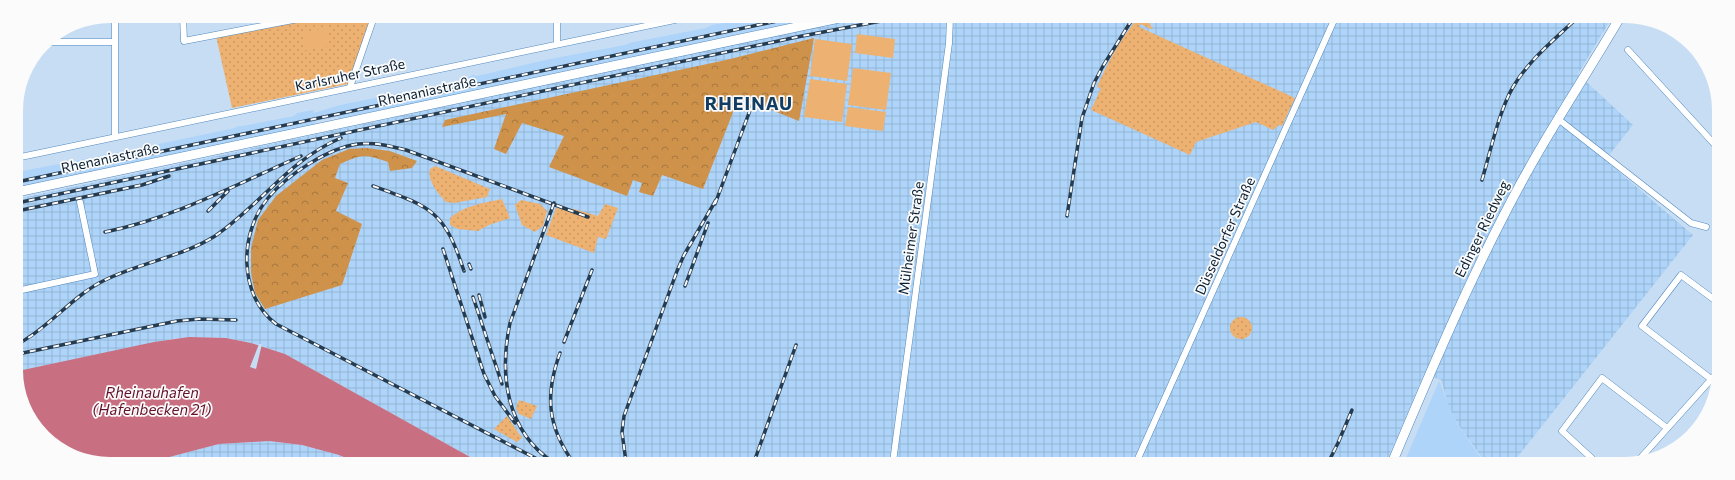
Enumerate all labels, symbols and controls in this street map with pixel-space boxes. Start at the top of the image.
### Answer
street label: Karlsruher Straße [293,55,406,94]
street label: Rhenaniastraße [376,72,477,109]
district label: RHEINAU [705,92,793,114]
street label: Rhenaniastraße [59,139,160,176]
street label: Düsseldorfer Straße [1191,174,1258,297]
street label: Edinger Riedweg [1451,177,1512,280]
street label: Mülheimer Straße [894,180,927,296]
water label: Rheinauhafen (Hafenbecken 21) [93,383,212,418]

